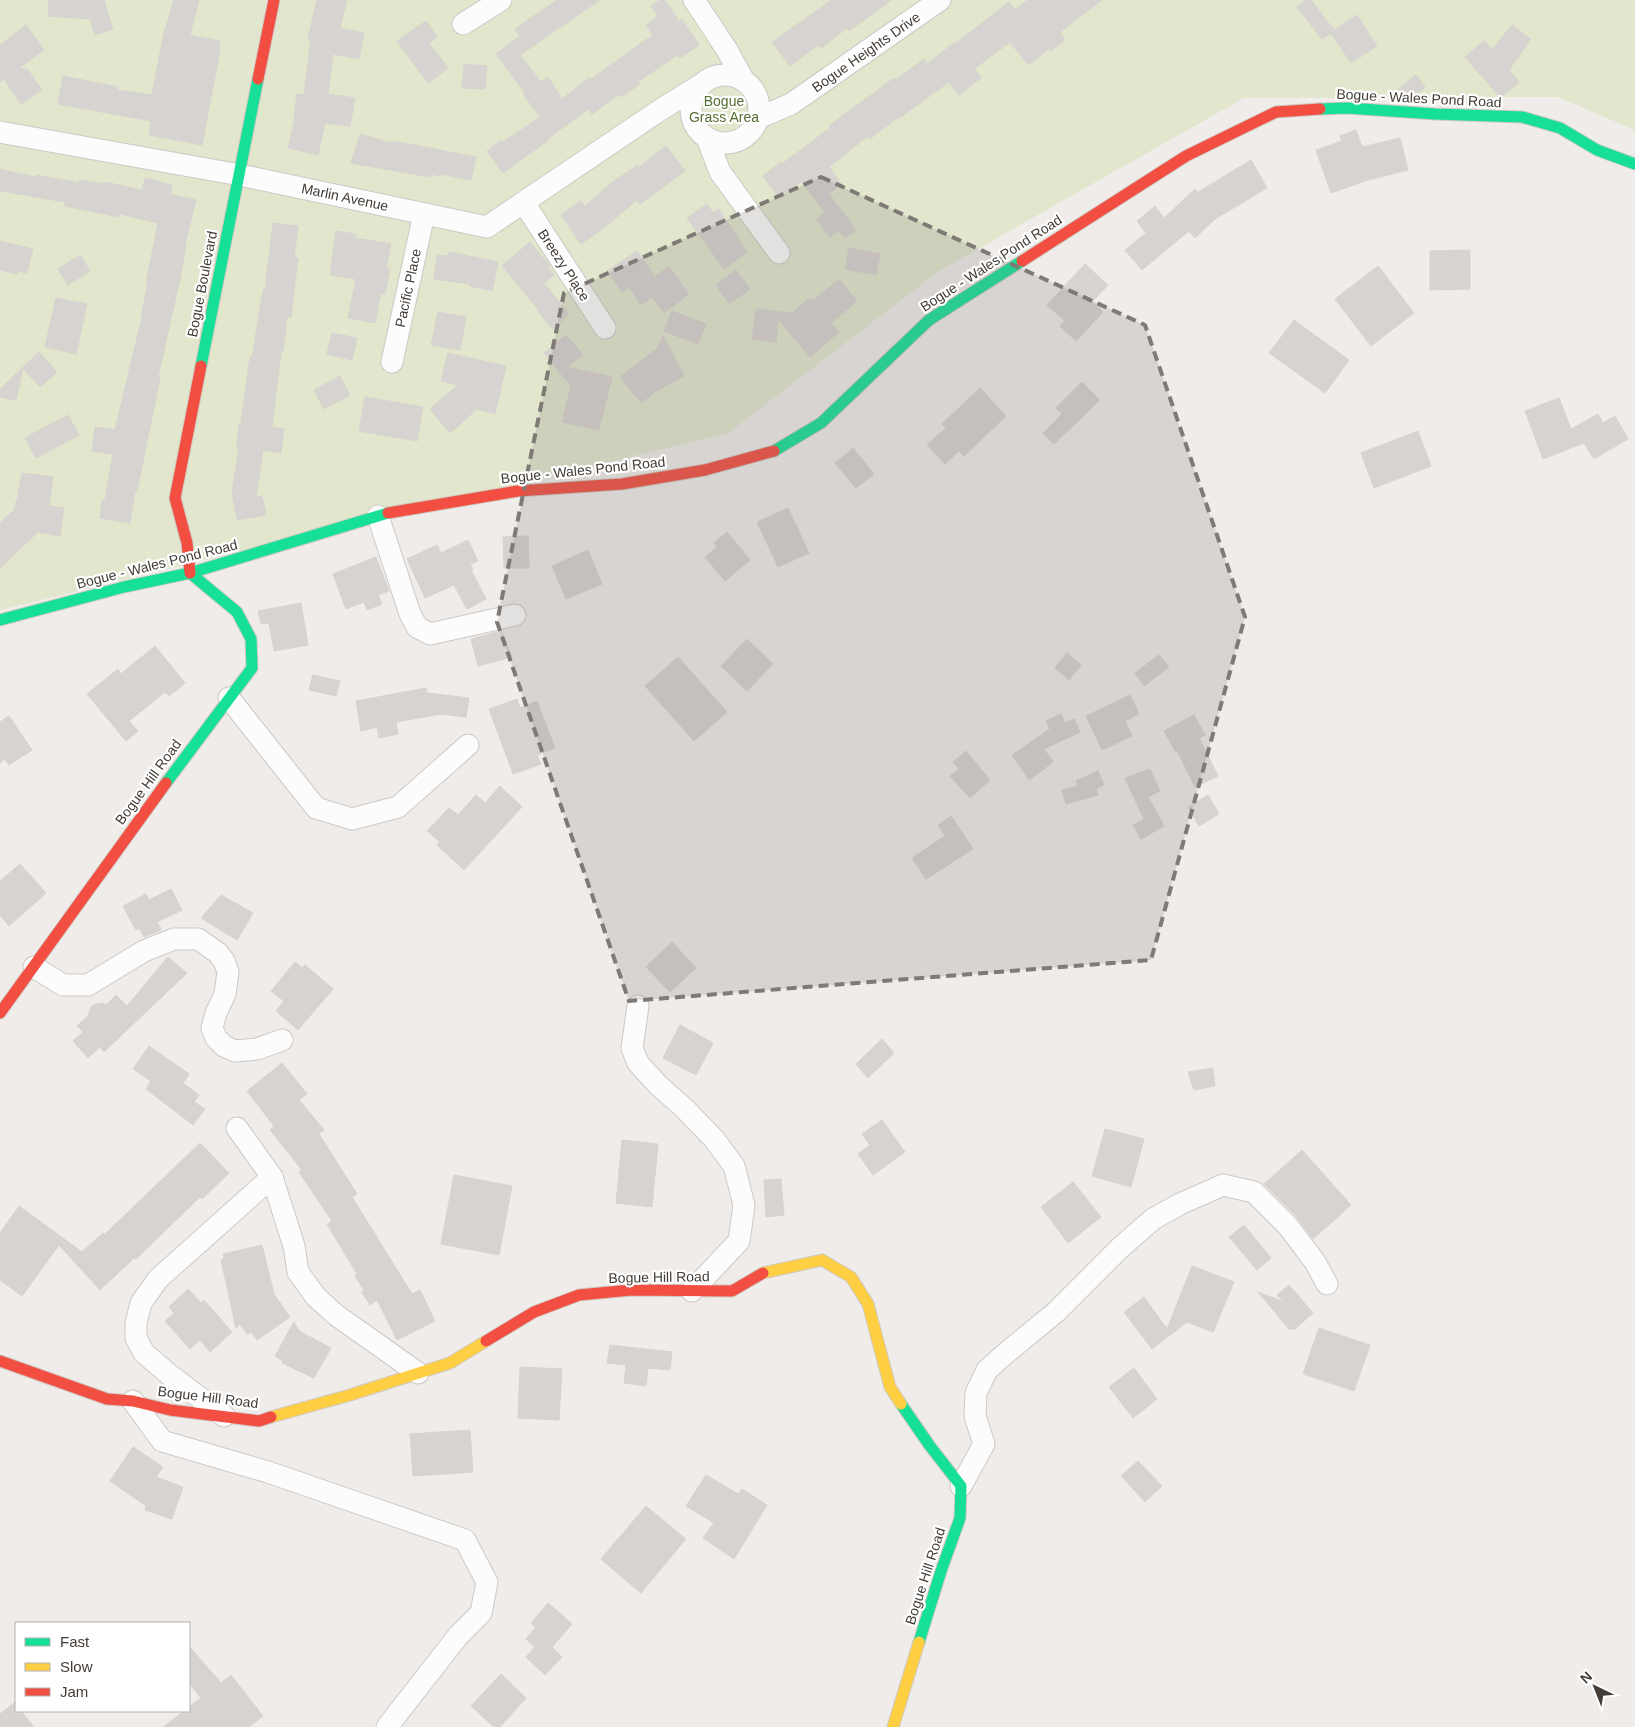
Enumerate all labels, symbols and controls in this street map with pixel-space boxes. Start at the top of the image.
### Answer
street label: Bogue Heights Drive [809,9,923,95]
street label: Bogue - Wales Pond Road [1336,86,1502,110]
park label: Bogue Grass Area [689,93,759,125]
street label: Marlin Avenue [300,180,390,214]
street label: Bogue - Wales Pond Road [917,211,1065,315]
street label: Breezy Place [535,226,593,304]
street label: Bogue Boulevard [184,230,220,338]
street label: Pacific Place [392,247,424,329]
street label: Bogue - Wales Pond Road [500,453,666,487]
street label: Bogue - Wales Pond Road [75,536,239,592]
street label: Bogue Hill Road [112,736,184,828]
street label: Bogue Hill Road [608,1268,710,1286]
street label: Bogue Hill Road [157,1383,259,1411]
street label: Bogue Hill Road [902,1525,948,1627]
legend [15,1622,190,1712]
text: Fast [60,1633,90,1650]
text: Slow [60,1658,93,1675]
north arrow [1570,1662,1620,1712]
text: N [1577,1668,1595,1687]
text: Jam [60,1683,88,1700]

